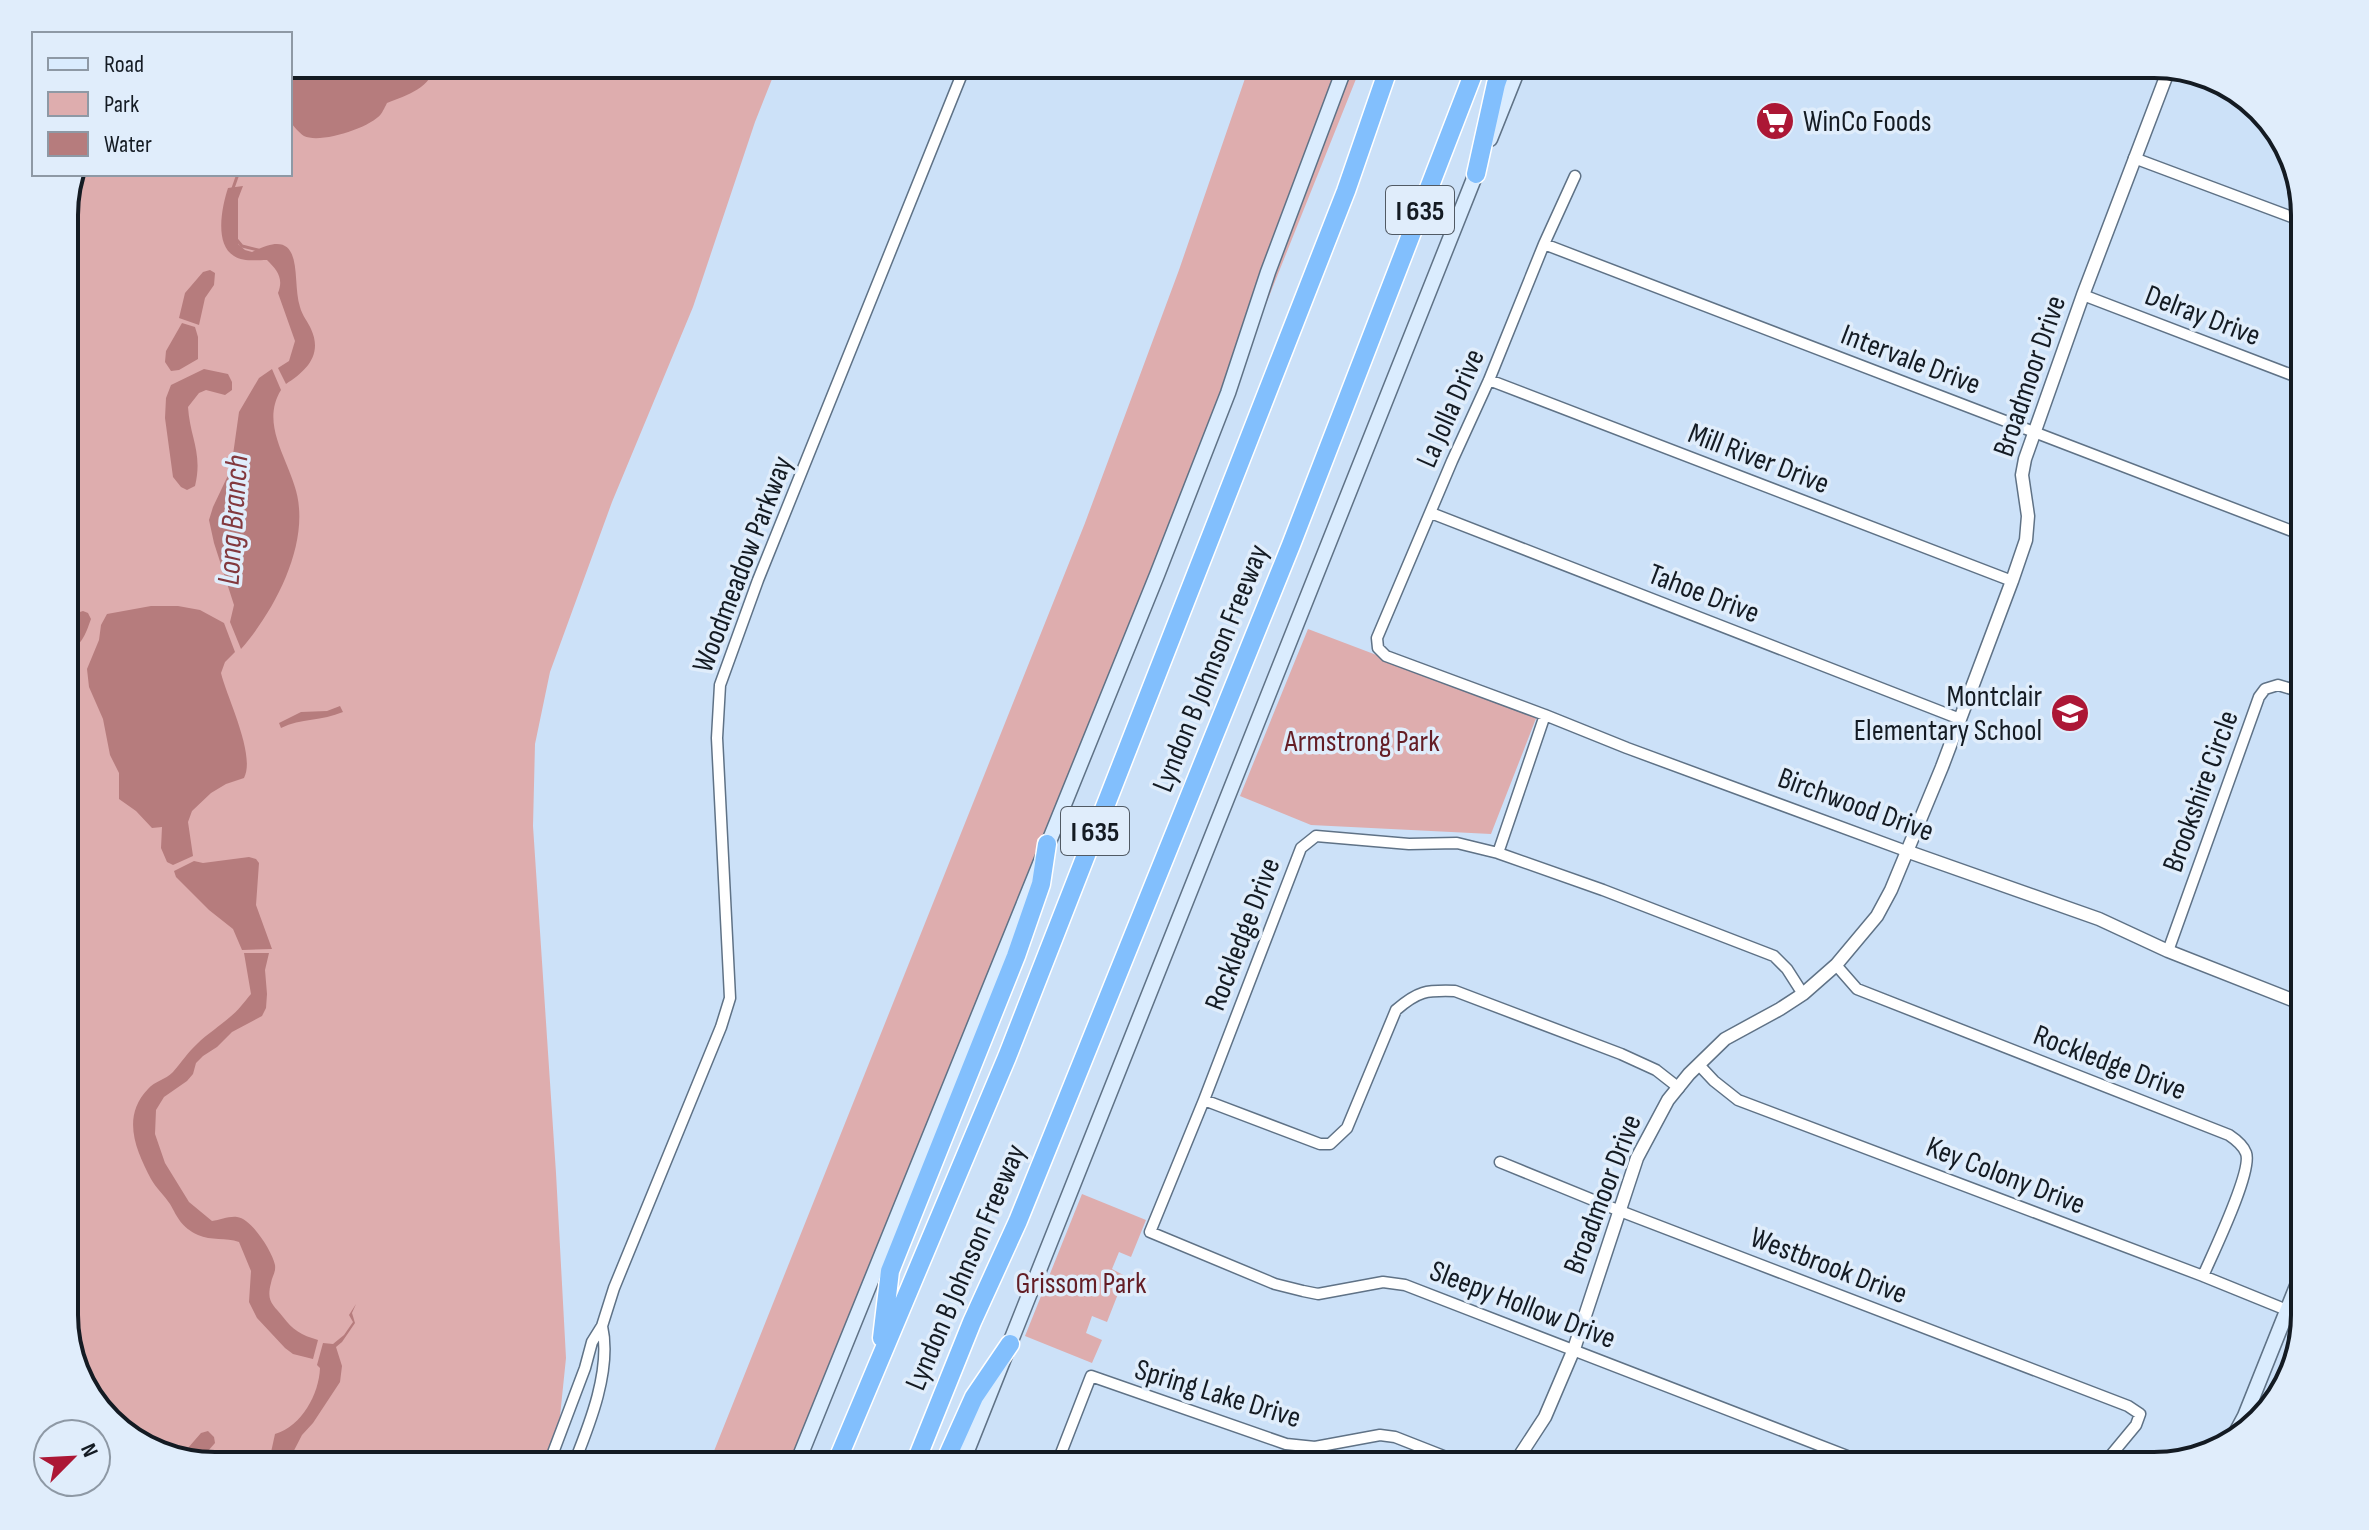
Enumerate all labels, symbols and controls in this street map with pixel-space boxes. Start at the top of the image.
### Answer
legend [32,32,292,176]
text: Road [104,50,144,79]
text: Park [104,90,139,119]
supermarket icon: WinCo Foods [1754,100,1796,142]
place label: WinCo Foods [1803,104,1932,140]
text: Water [104,130,152,159]
road number: I 635 [1386,186,1454,234]
street label: Delray Drive [2140,278,2265,354]
street label: Broadmoor Drive [1986,291,2074,462]
street label: Intervale Drive [1836,317,1985,403]
street label: La Jolla Drive [1409,344,1493,473]
street label: Mill River Drive [1683,416,1834,502]
street label: Woodmeadow Parkway [685,451,801,678]
water label: Long Branch [209,454,257,587]
street label: Lyndon B Johnson Freeway [1145,539,1277,797]
street label: Tahoe Drive [1643,556,1764,632]
place label: Montclair Elementary School [1854,679,2042,749]
school or university icon: Montclair Elementary School [2049,692,2091,734]
street label: Brookshire Circle [2155,706,2247,877]
park label: Armstrong Park [1283,724,1440,760]
street label: Birchwood Drive [1773,760,1938,850]
road number: I 635 [1061,807,1129,855]
street label: Rockledge Drive [1197,853,1289,1016]
street label: Rockledge Drive [2028,1017,2191,1109]
street label: Broadmoor Drive [1556,1110,1650,1279]
street label: Key Colony Drive [1921,1129,2090,1223]
street label: Lyndon B Johnson Freeway [898,1139,1034,1396]
street label: Westbrook Drive [1745,1220,1912,1312]
street label: Sleepy Hollow Drive [1425,1253,1621,1357]
park label: Grissom Park [1016,1266,1147,1302]
street label: Spring Lake Drive [1130,1352,1305,1436]
north arrow [32,1418,112,1498]
text: N [74,1440,104,1461]

